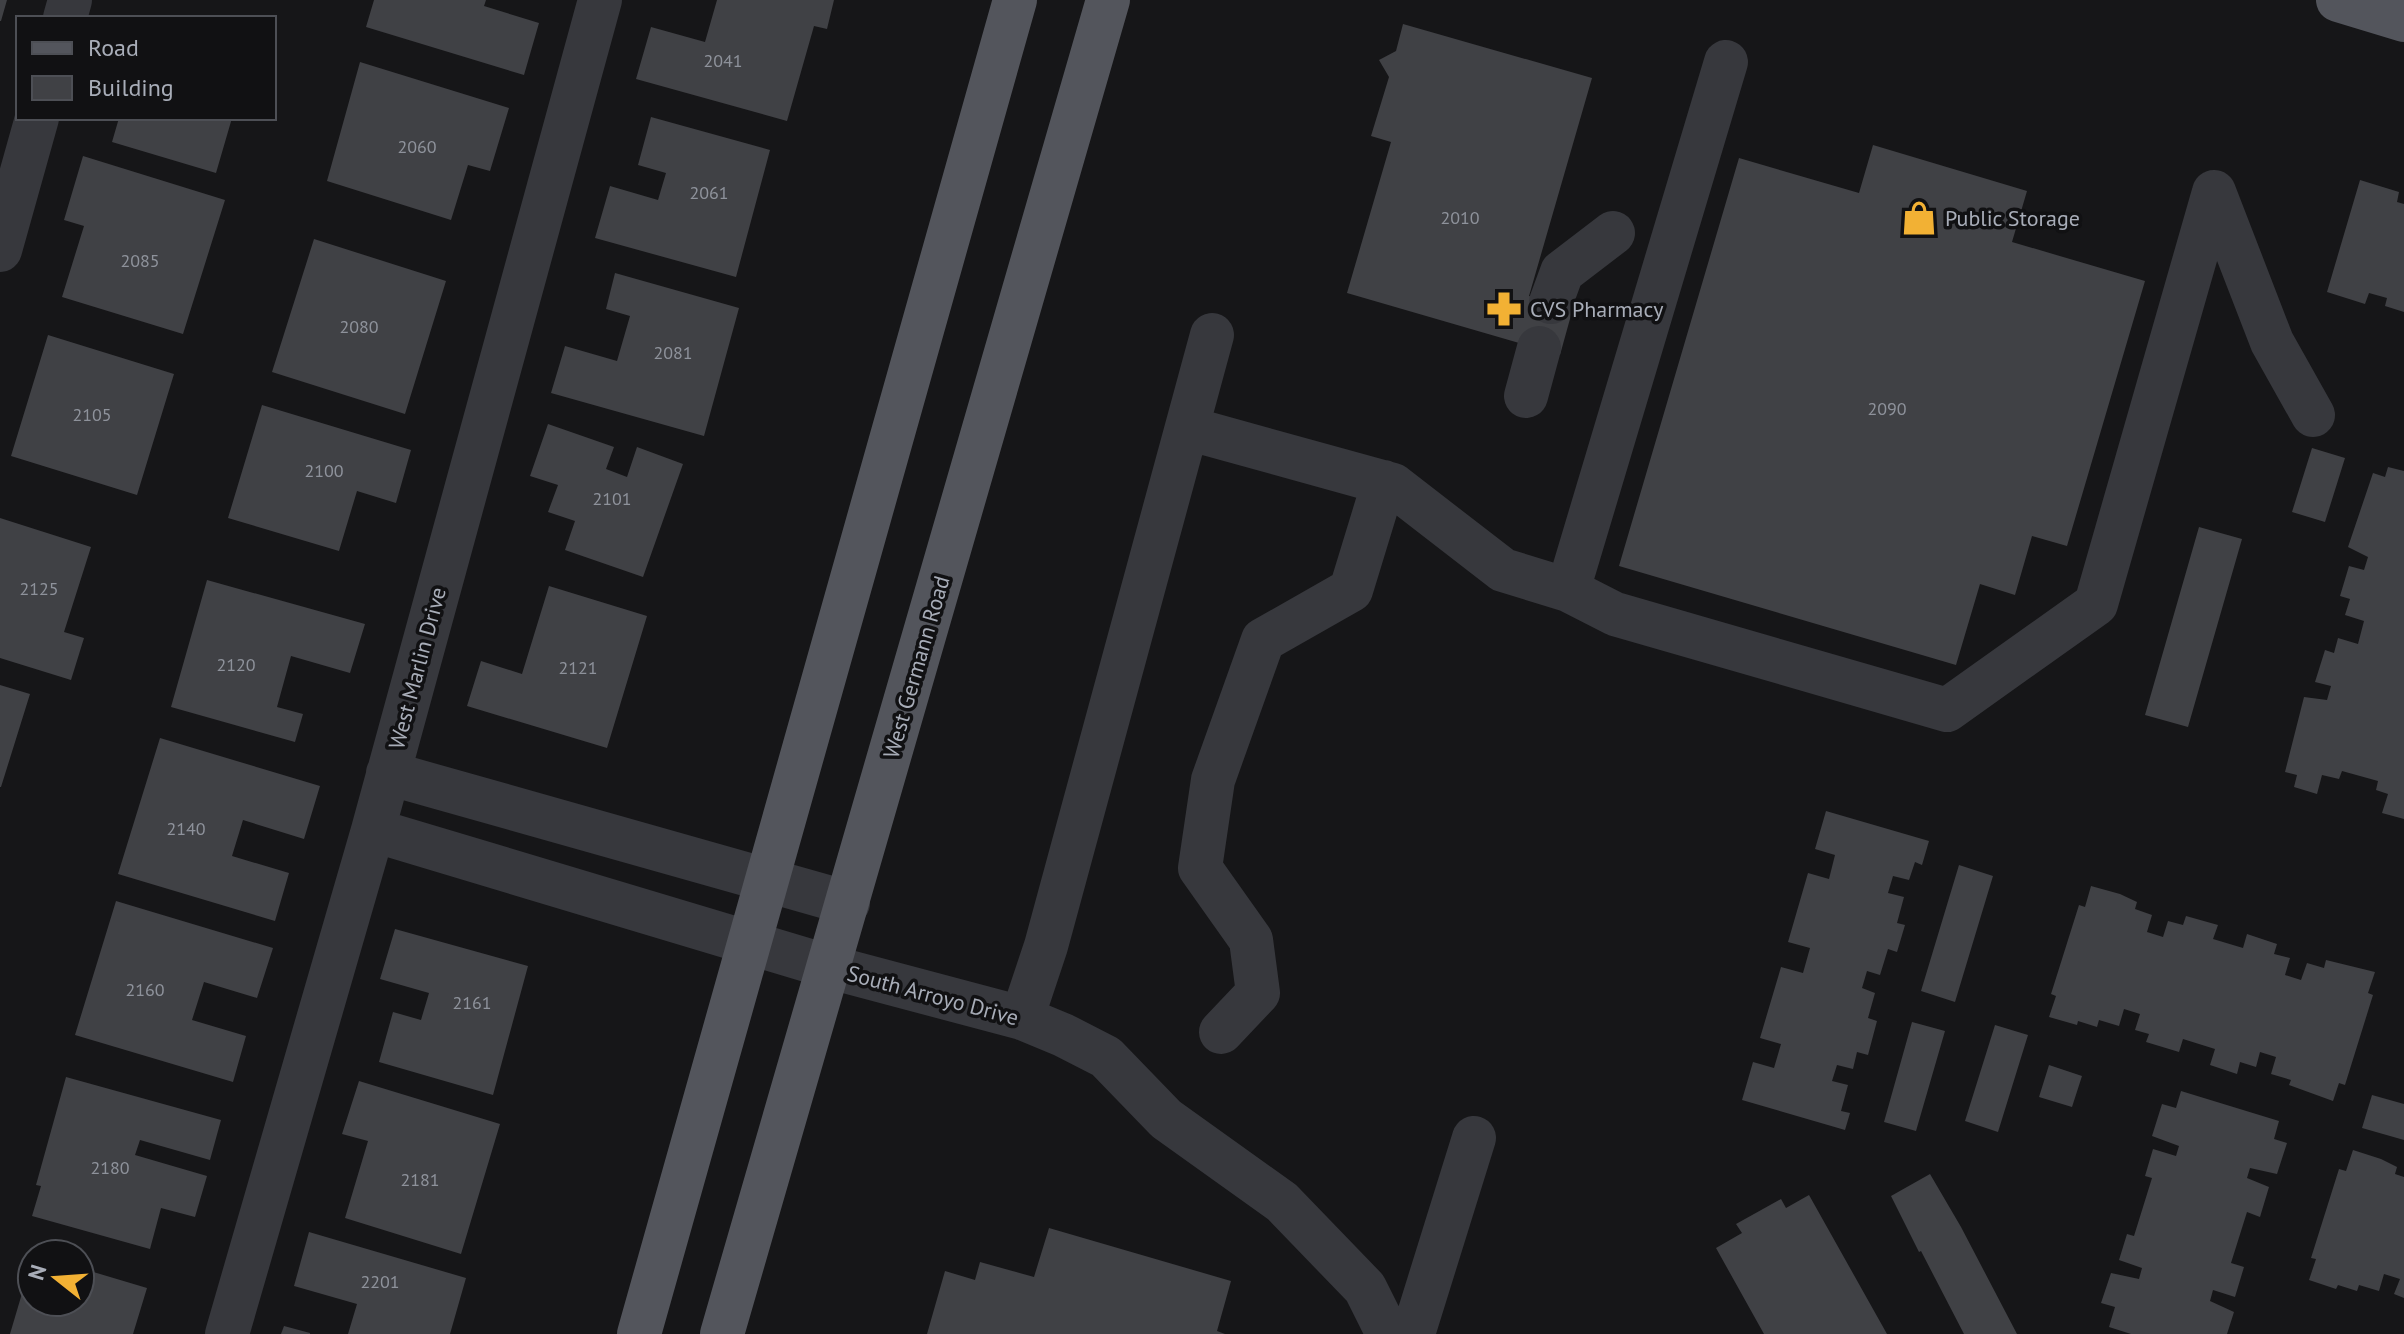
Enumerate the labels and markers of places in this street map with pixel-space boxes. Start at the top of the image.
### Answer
shop icon: Public Storage [1900,199,1938,237]
place label: Public Storage [1945,204,2080,232]
pharmacy icon: CVS Pharmacy [1485,290,1523,328]
place label: CVS Pharmacy [1530,295,1664,323]

